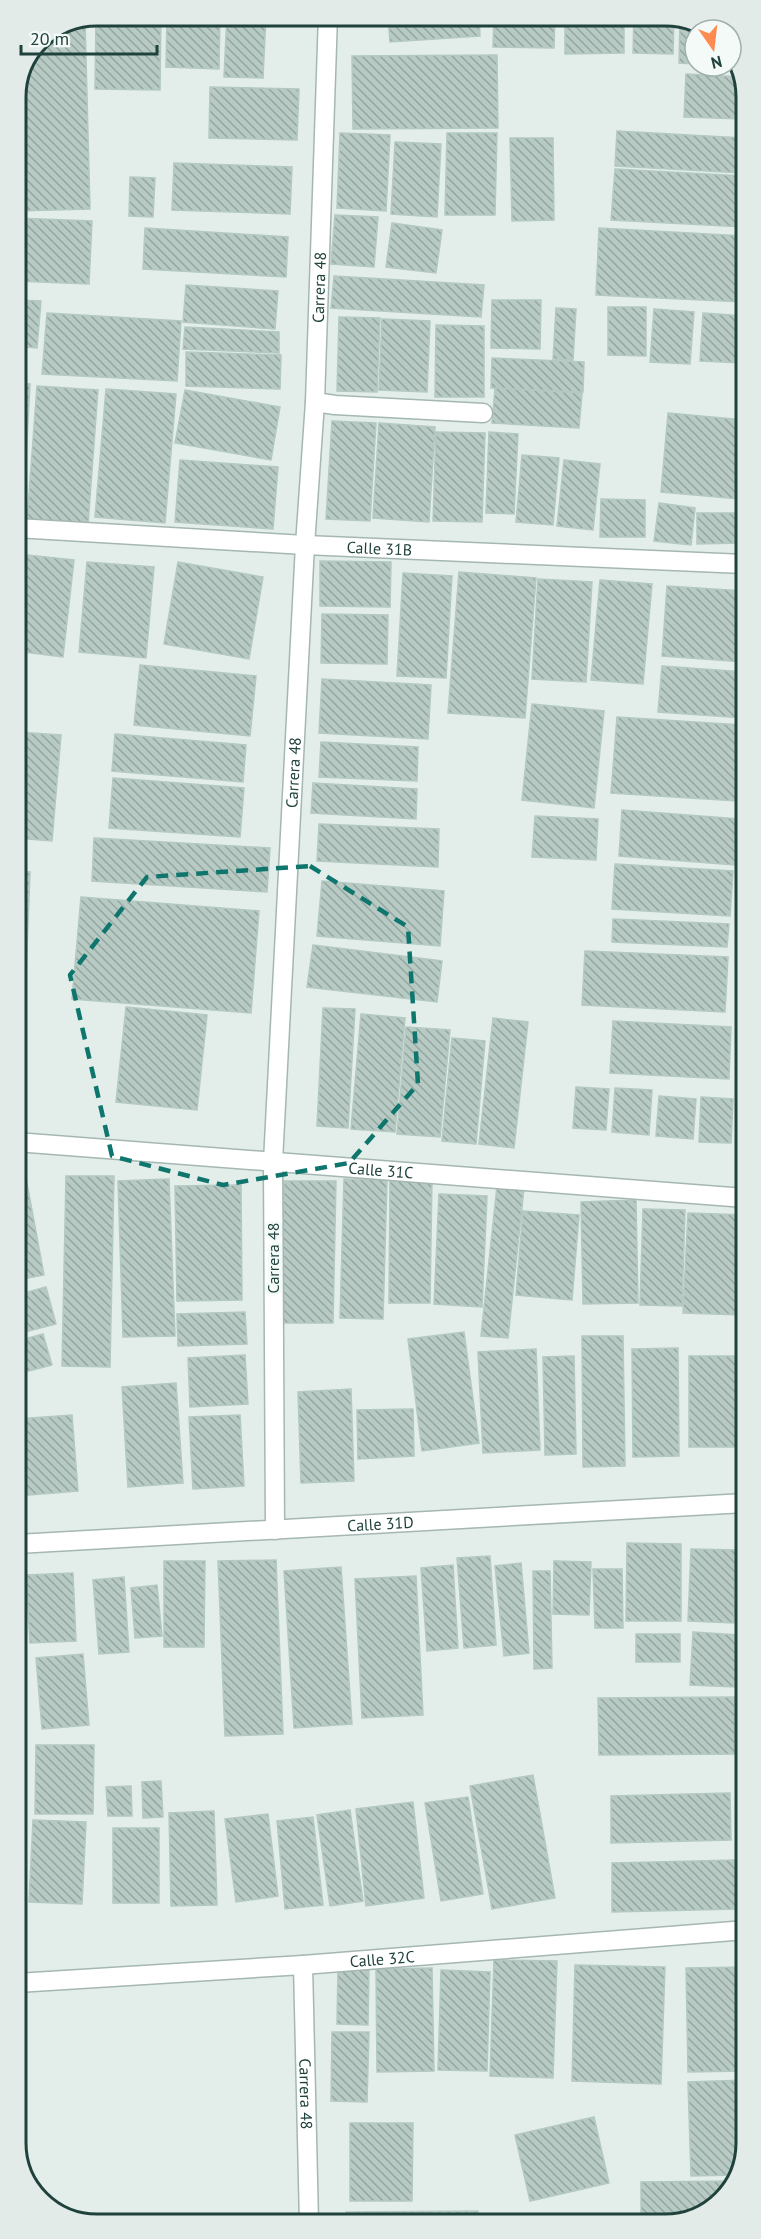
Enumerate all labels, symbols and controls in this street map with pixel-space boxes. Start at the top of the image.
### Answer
scale bar [21,18,158,56]
north arrow [683,18,743,78]
text: 20 m [30,27,69,50]
text: N [709,52,724,74]
street label: Carrera 48 [308,251,330,323]
street label: Calle 31B [346,537,413,560]
street label: Carrera 48 [281,737,305,808]
street label: Calle 31C [348,1158,414,1183]
street label: Carrera 48 [263,1223,283,1293]
street label: Calle 31D [347,1512,414,1535]
street label: Calle 32C [349,1946,415,1971]
street label: Carrera 48 [295,2058,317,2130]

